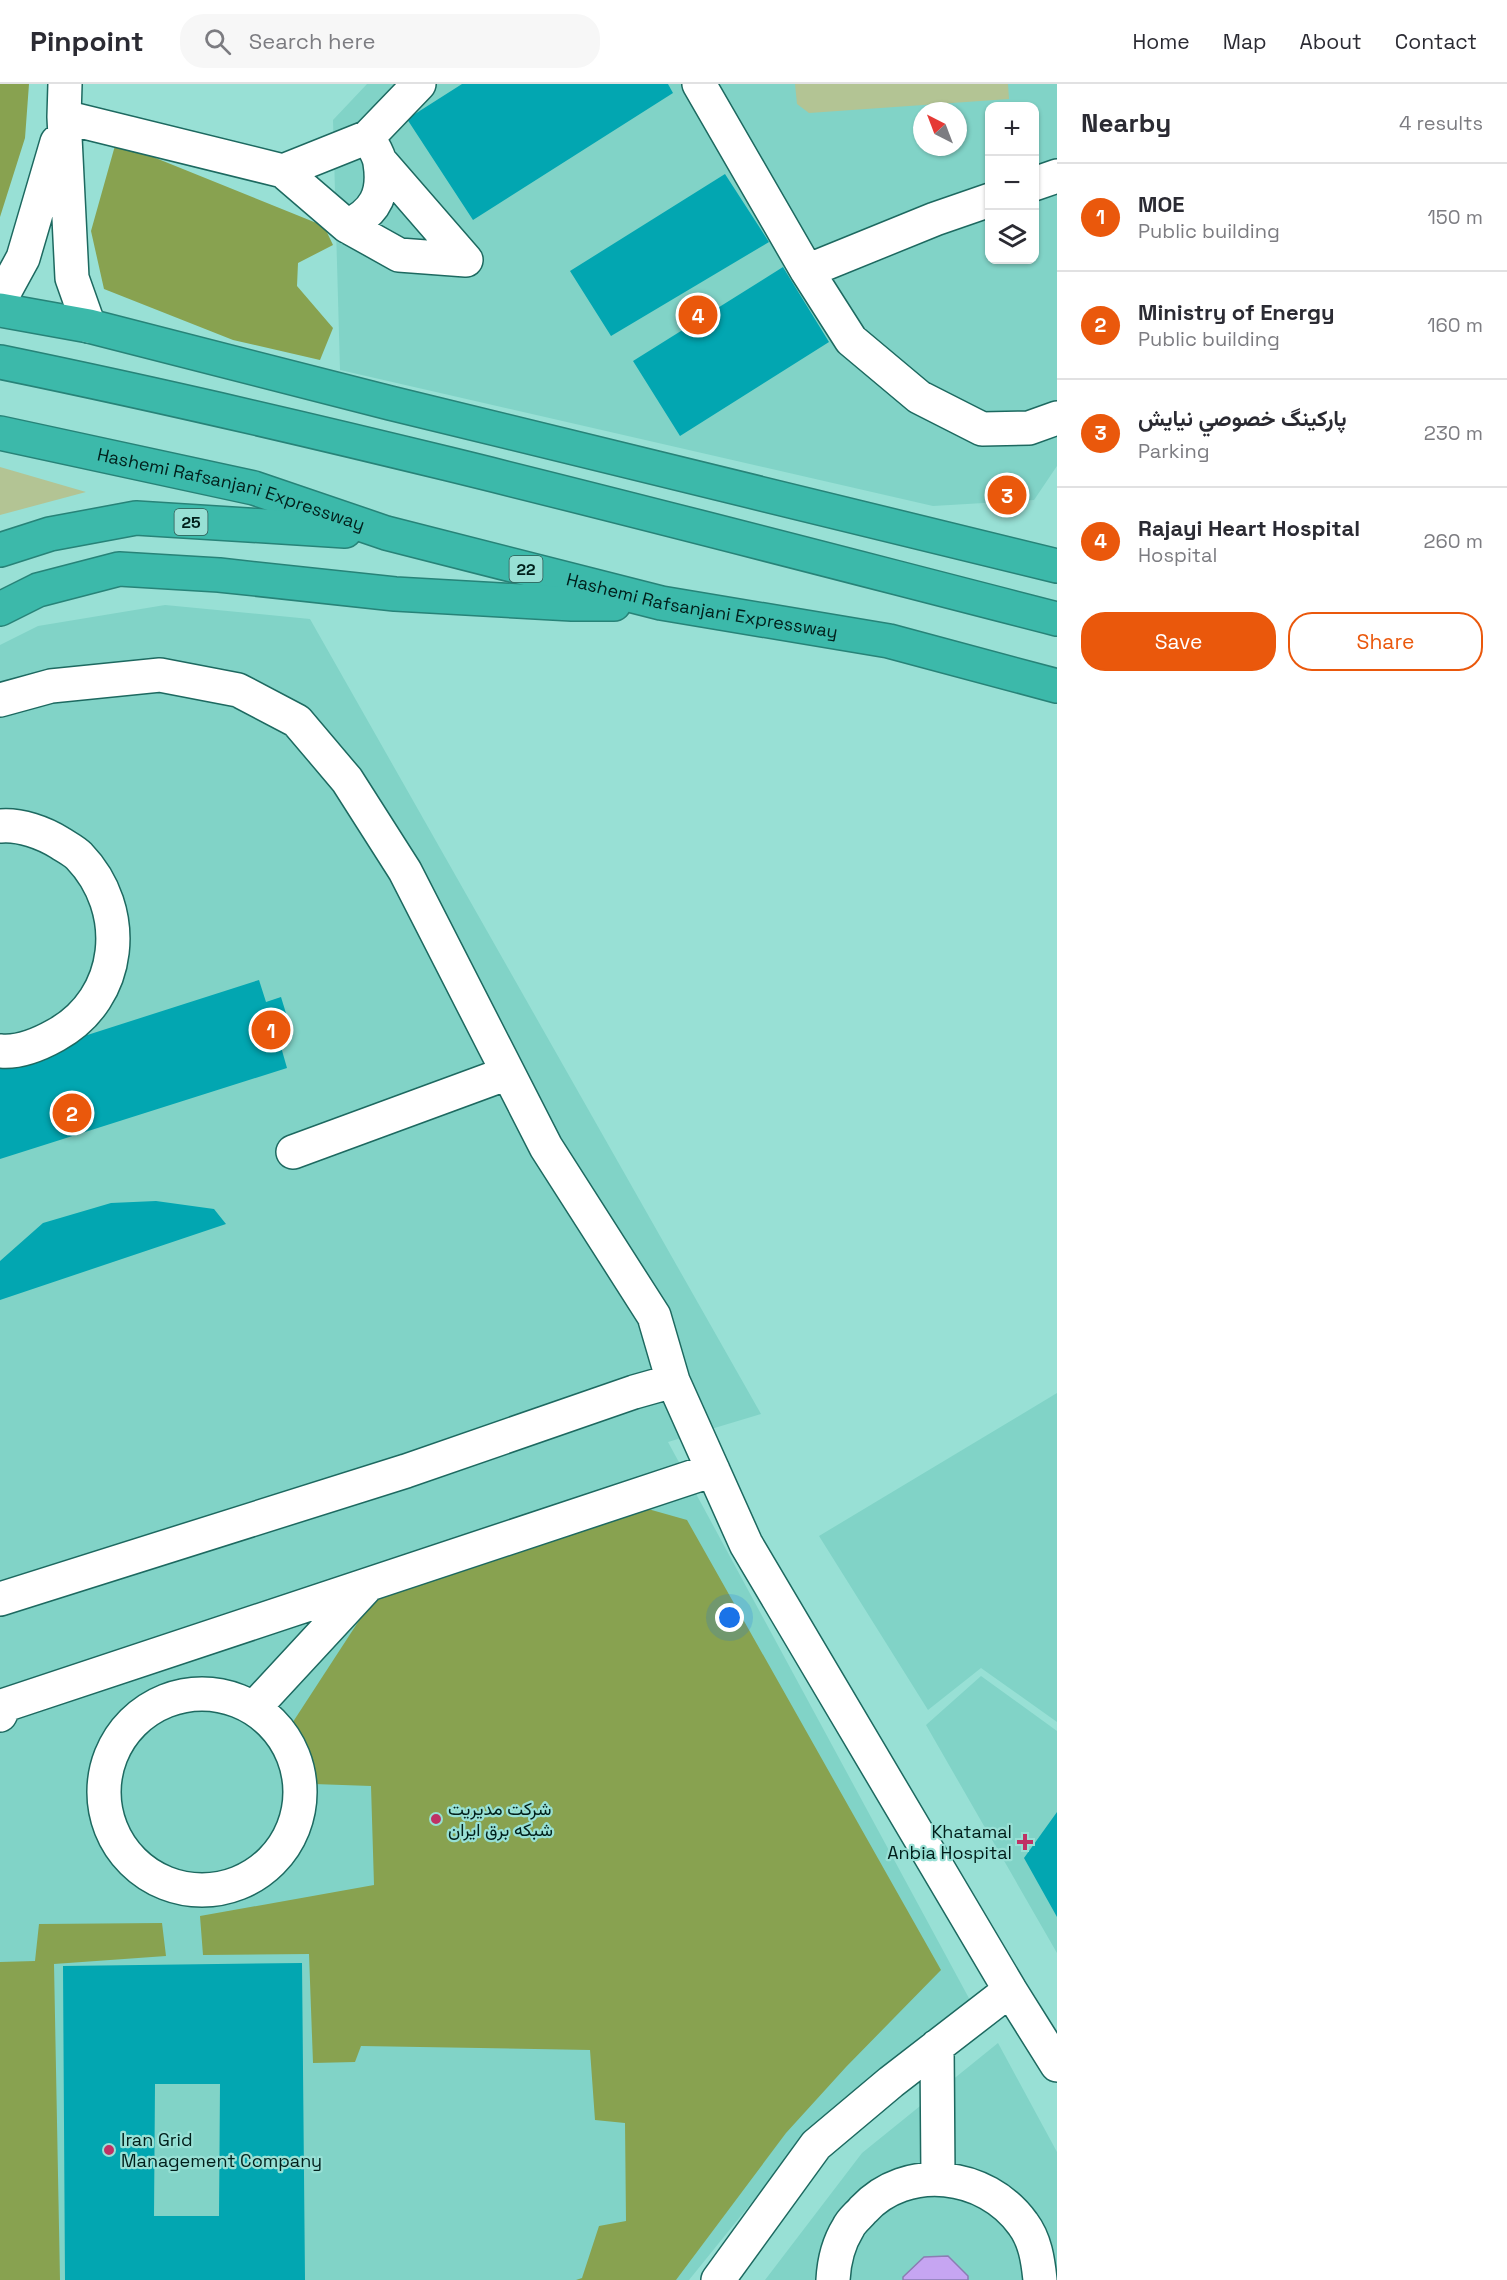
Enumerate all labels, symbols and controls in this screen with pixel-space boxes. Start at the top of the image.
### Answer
search box [180,14,600,68]
text: Pinpoint [30,23,144,59]
icon: search [201,25,234,58]
text: Search here [249,27,375,55]
text: Home [1132,28,1190,55]
text: Map [1223,28,1267,55]
text: About [1300,28,1362,55]
text: Contact [1395,28,1477,55]
north arrow [913,102,967,156]
map controls [985,102,1039,264]
button: + [985,102,1039,156]
text: Nearby [1081,106,1171,140]
text: 4 results [1399,110,1483,136]
button: − [985,156,1039,210]
text: MOE [1138,190,1184,218]
text: 1 [1096,204,1105,230]
text: 150 m [1428,204,1483,230]
button: layers [985,210,1039,264]
text: Public building [1138,218,1280,244]
pin: 4 [678,292,718,338]
text: Ministry of Energy [1138,298,1334,326]
text: 2 [1095,312,1106,338]
text: 160 m [1427,312,1483,338]
text: Public building [1138,326,1280,352]
text: پاركينگ خصوصي نيايش [1138,404,1346,432]
text: 3 [1094,420,1107,446]
text: 230 m [1424,420,1483,446]
text: Parking [1138,438,1210,464]
street label: Hashemi Rafsanjani Expressway [95,442,368,536]
pin: 3 [988,472,1026,518]
road number: 25 [174,509,207,535]
text: Rajayi Heart Hospital [1138,514,1360,542]
text: 4 [1094,528,1107,554]
text: 260 m [1424,528,1483,554]
text: Hospital [1138,542,1217,568]
road number: 22 [510,556,542,582]
street label: Hashemi Rafsanjani Expressway [564,567,840,643]
button: Save [1081,612,1276,671]
button: Share [1288,612,1483,671]
pin: 1 [252,1008,290,1052]
pin: 2 [52,1090,92,1136]
your location [715,1603,744,1632]
place label: شرکت مدیریت شبکه برق ایران [448,1797,553,1841]
marker: شرکت مدیریت شبکه برق ایران [429,1812,443,1826]
place label: Khatamal Anbia Hospital [887,1820,1012,1864]
marker: Khatamal Anbia Hospital [1016,1833,1034,1851]
place label: Iran Grid Management Company [121,2128,322,2172]
marker: Iran Grid Management Company [102,2143,116,2157]

